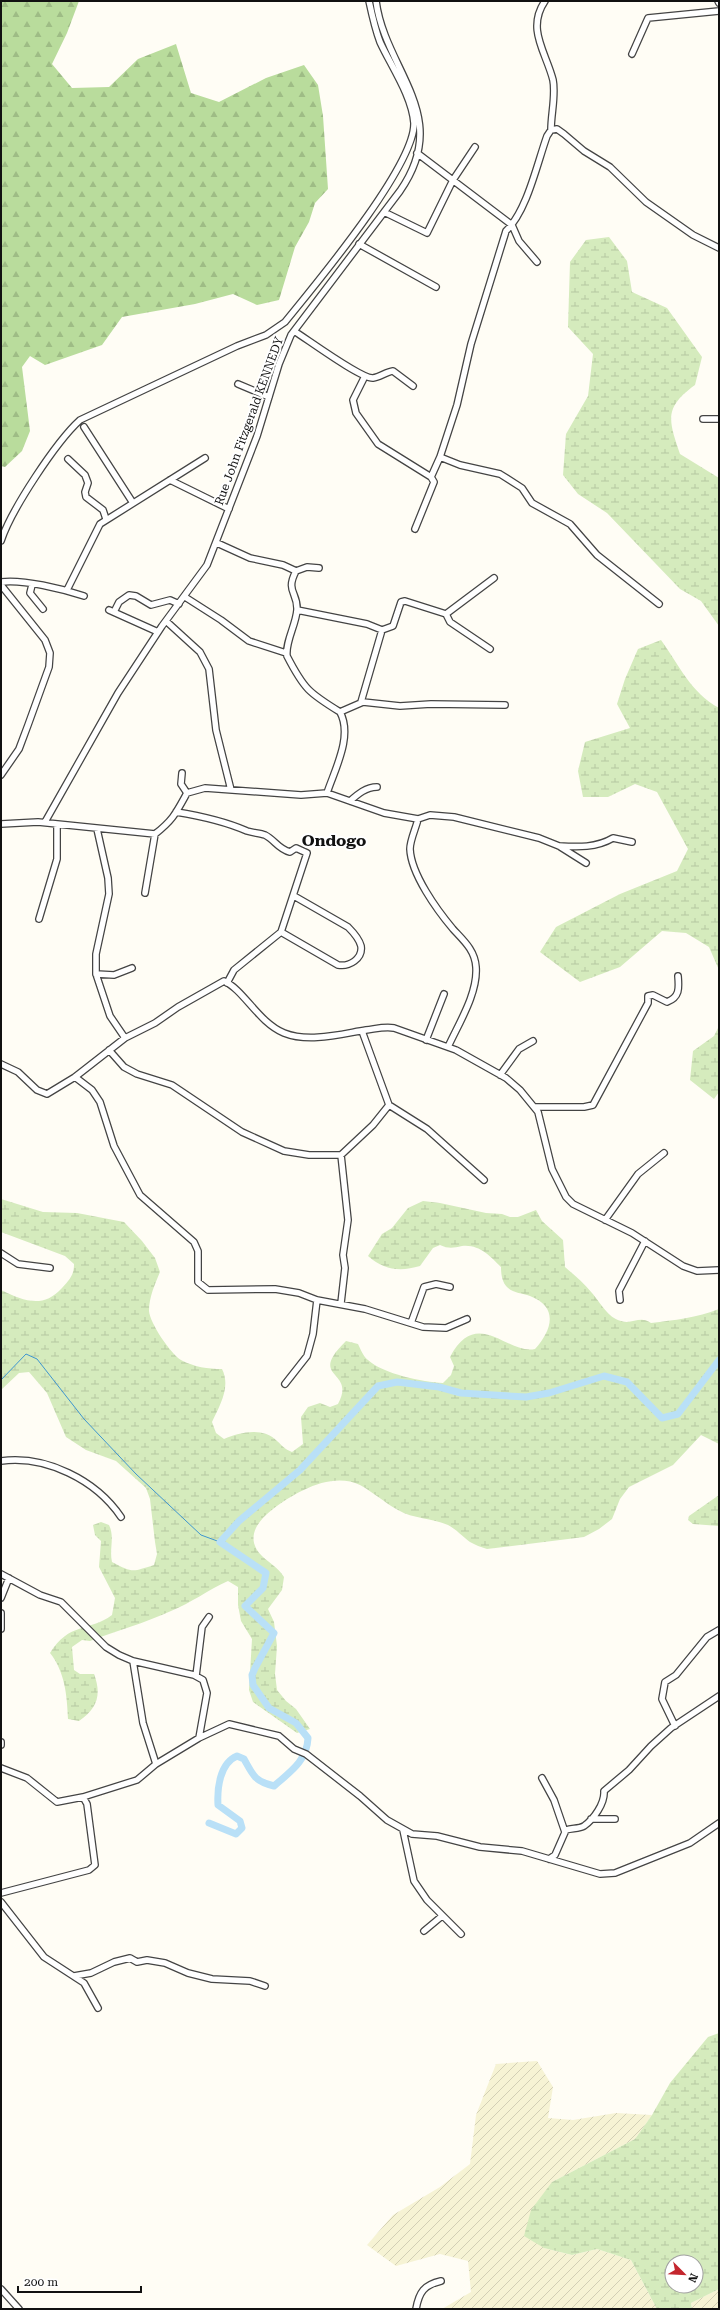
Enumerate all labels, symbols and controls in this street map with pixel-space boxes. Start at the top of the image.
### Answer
street label: Rue John Fitzgerald KENNEDY [212,334,286,507]
district label: Ondogo [302,831,366,850]
north arrow [664,2254,704,2294]
scale bar [18,2268,141,2294]
text: N [685,2271,700,2285]
text: 200 m [24,2275,58,2289]

